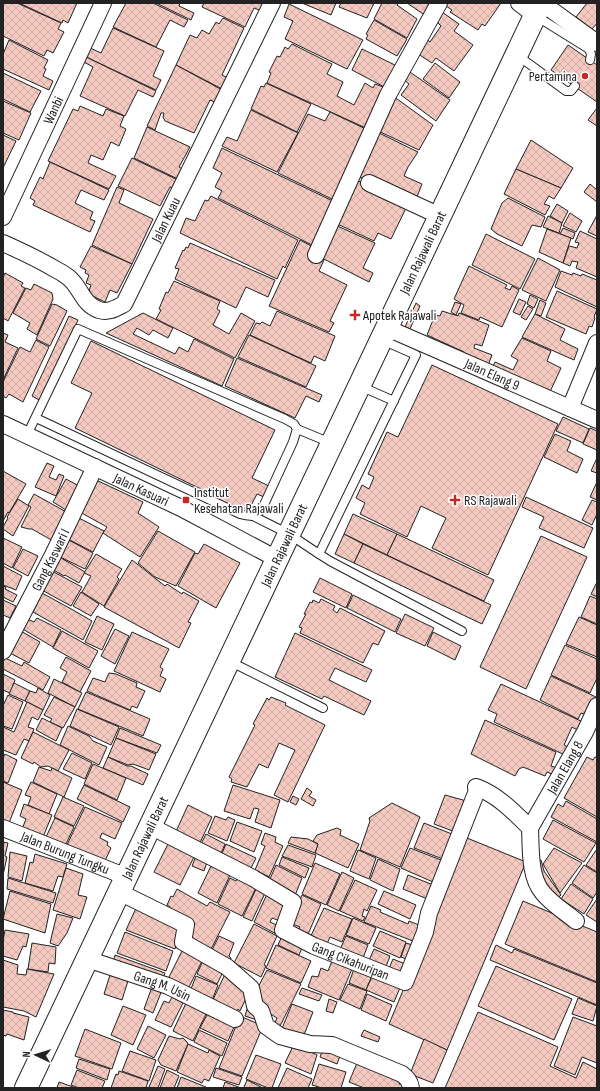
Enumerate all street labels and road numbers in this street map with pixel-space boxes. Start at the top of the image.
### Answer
street label: Wanbi [39,94,67,127]
street label: Jalan Kuau [147,194,184,246]
street label: Jalan Rajawali Barat [395,208,450,298]
street label: Jalan Elang 9 [461,354,522,394]
street label: Jalan Kasuari [110,469,172,510]
street label: Jalan Rajawali Barat [256,501,311,590]
street label: Gang Kaswari I [27,526,73,594]
street label: Jalan Elang 8 [542,738,587,798]
street label: Jalan Rajawali Barat [117,793,172,883]
street label: Jalan Burung Tungku [18,827,112,878]
street label: Gang Cikahuripan [309,937,392,983]
street label: Gang M. Usin [132,967,194,1004]

